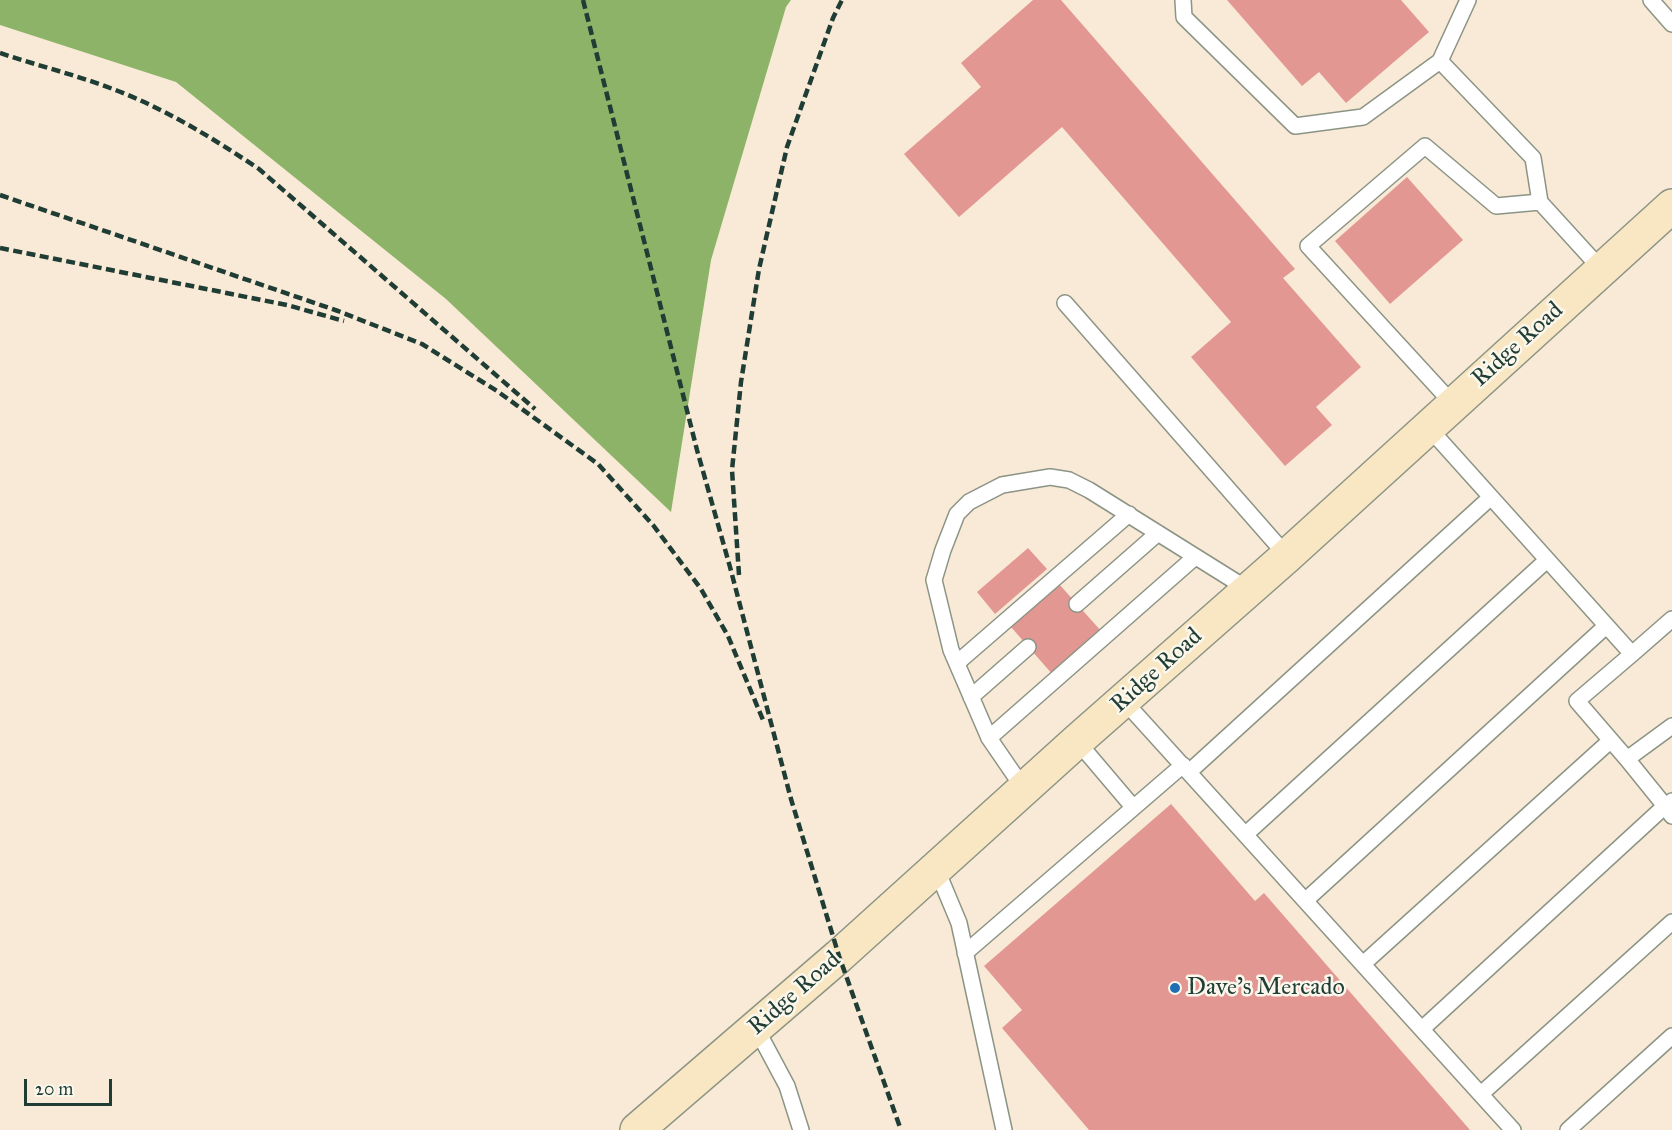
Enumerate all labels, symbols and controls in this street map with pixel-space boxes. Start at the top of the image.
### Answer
street label: Ridge Road [1466,297,1570,393]
street label: Ridge Road [1105,623,1209,719]
street label: Ridge Road [743,946,847,1042]
place label: Dave's Mercado [1187,974,1345,1002]
marker: Dave's Mercado [1168,981,1182,995]
scale bar [27,1067,116,1105]
text: 20 m [35,1078,73,1100]

